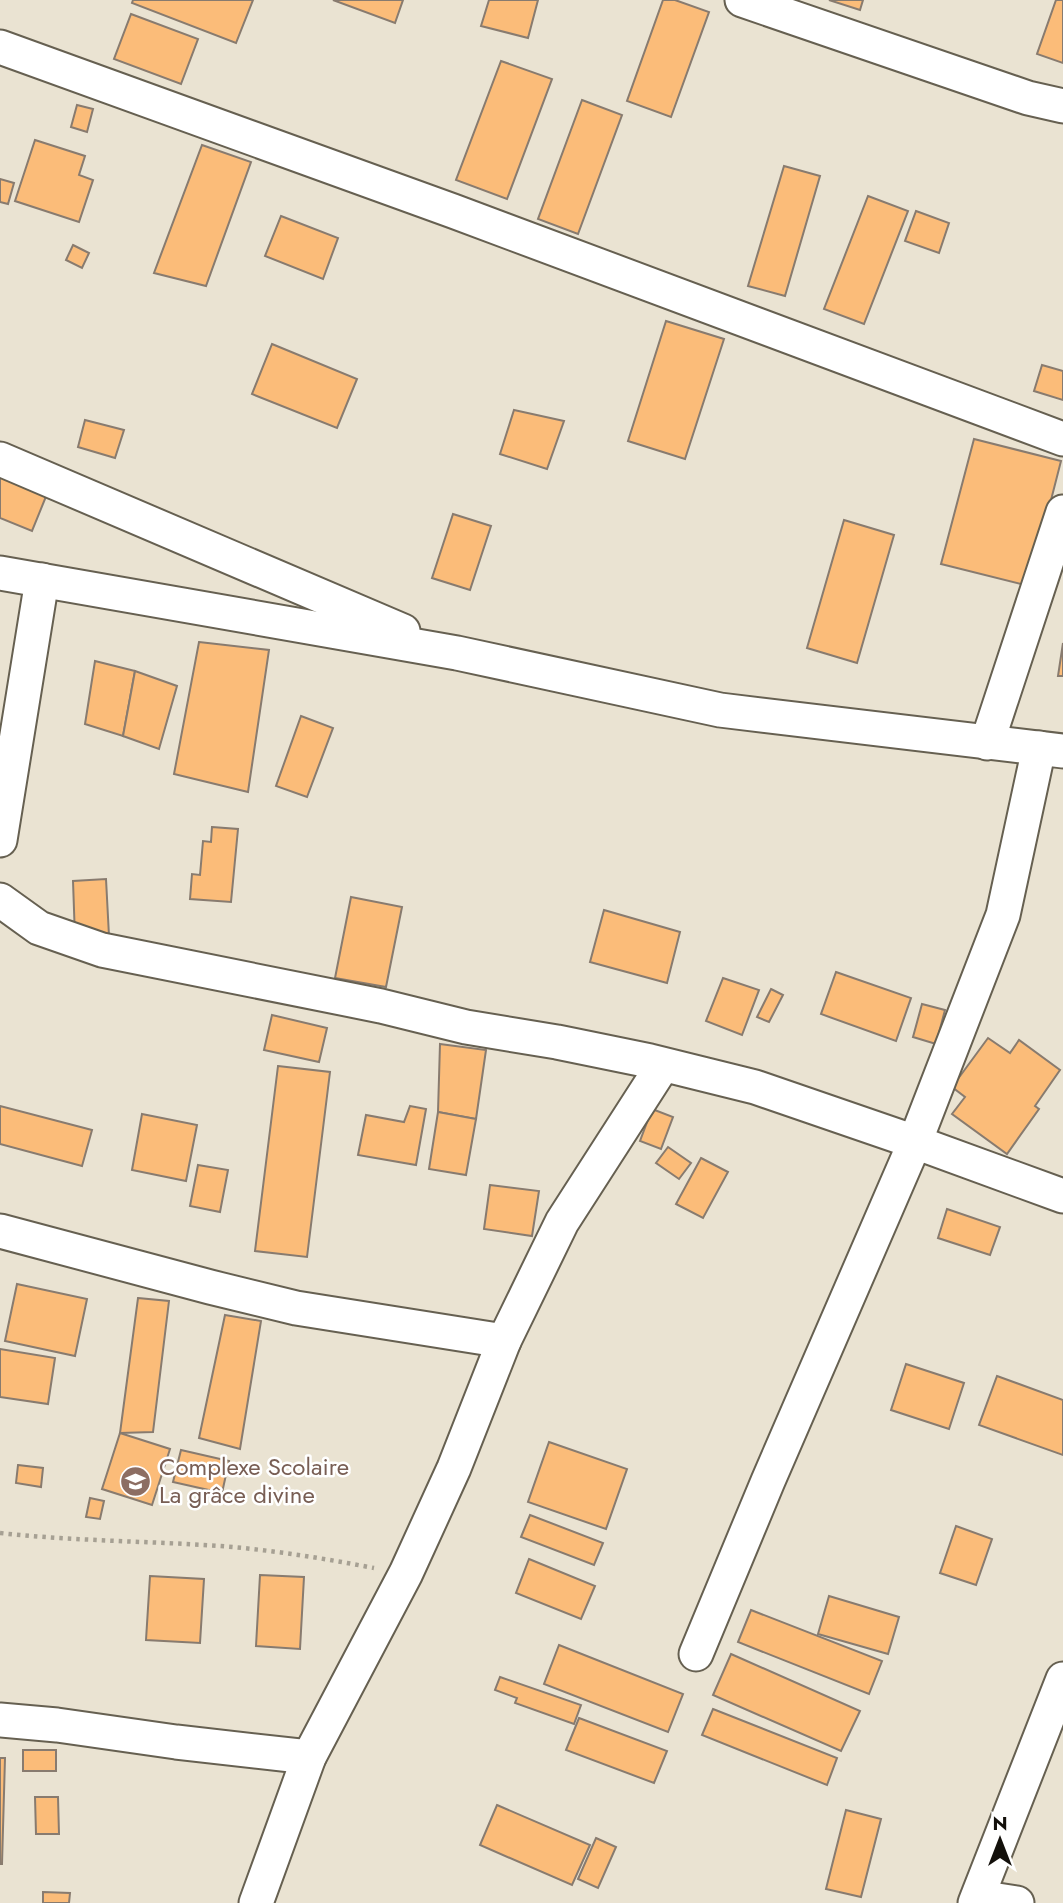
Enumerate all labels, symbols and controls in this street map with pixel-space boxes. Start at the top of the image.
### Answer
place label: Complexe Scolaire La grâce divine [159,1449,349,1512]
school or university icon: Complexe Scolaire La grâce divine [119,1464,153,1498]
north arrow [965,1805,1035,1875]
text: N [992,1810,1008,1837]

